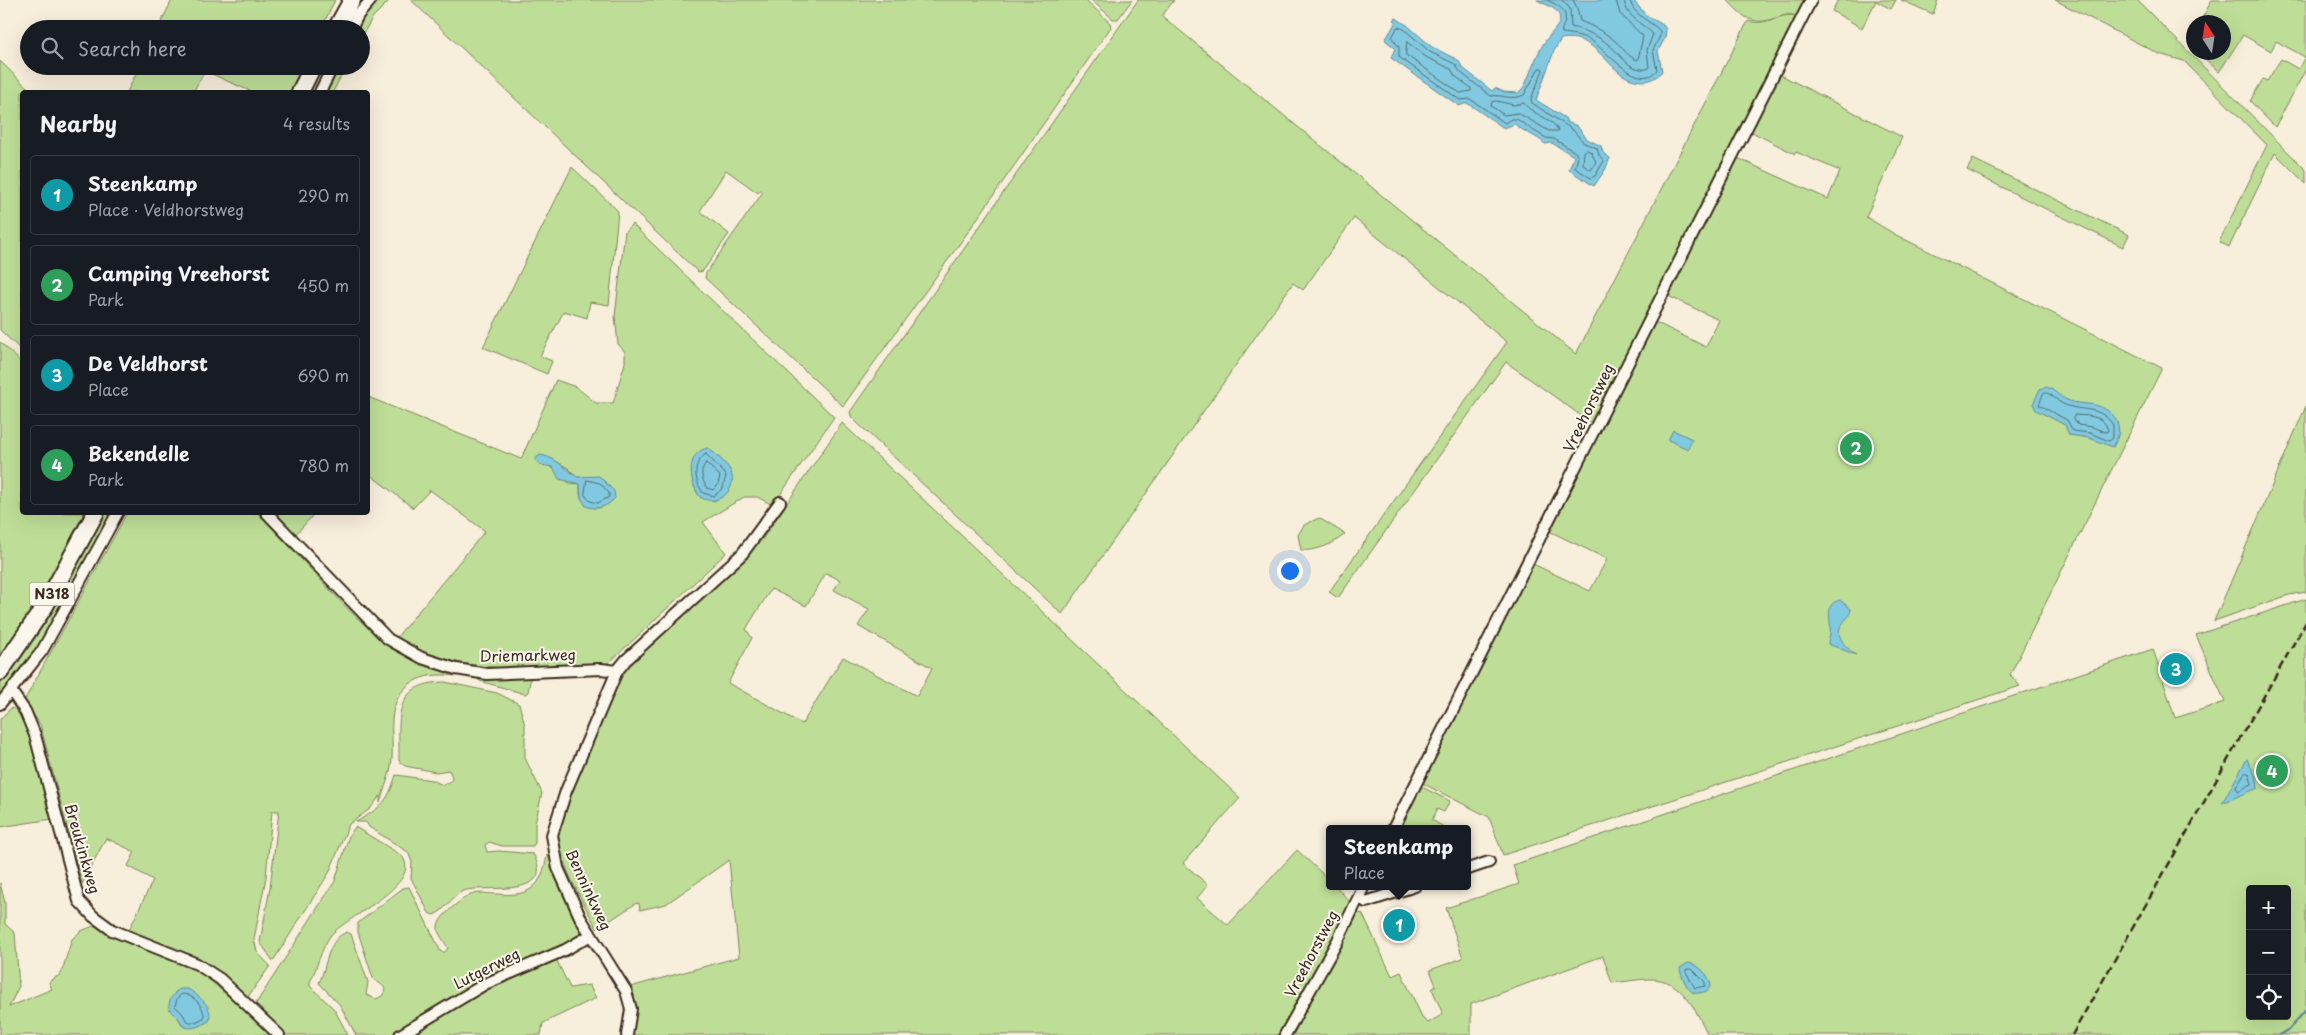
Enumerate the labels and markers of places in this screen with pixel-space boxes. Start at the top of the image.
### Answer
pin: 2 [1840,429,1872,467]
pin: 3 [2160,650,2192,688]
pin: 4 [2256,752,2288,790]
pin: 1 [1383,906,1415,944]

